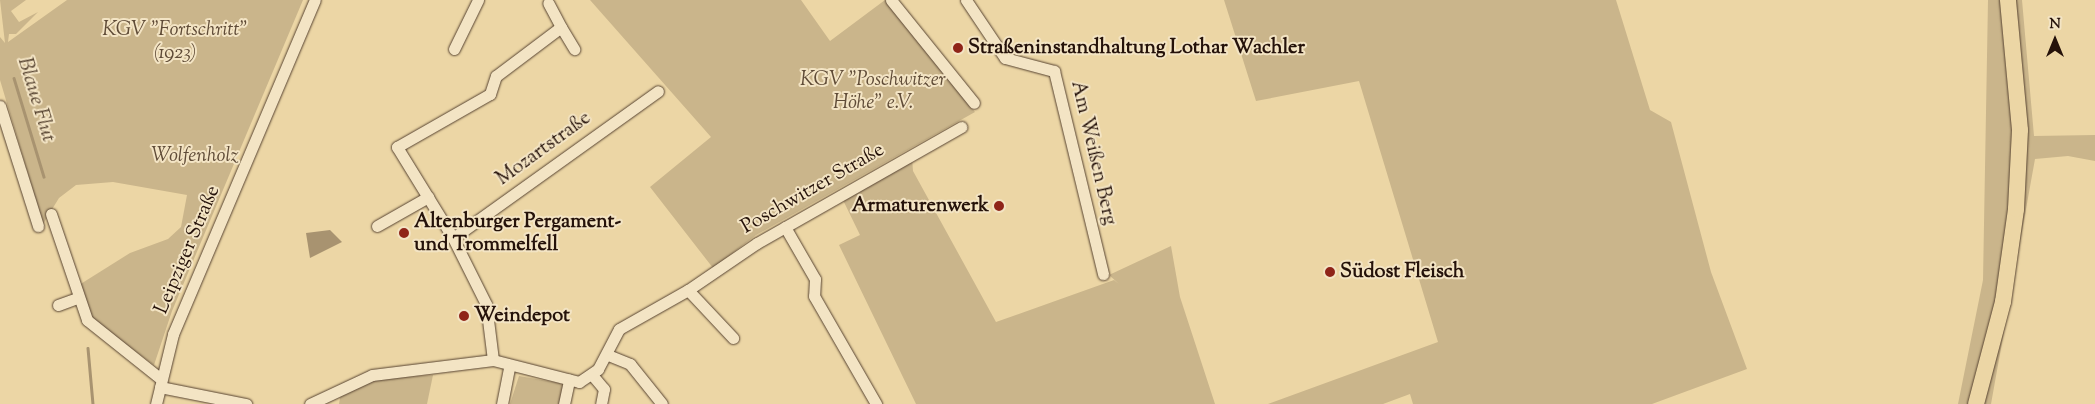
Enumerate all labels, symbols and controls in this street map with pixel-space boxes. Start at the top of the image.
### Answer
north arrow [2030,15,2080,65]
text: N [2049,15,2061,35]
park label: KGV "Fortschritt" (1923) [102,19,248,66]
place label: Straßeninstandhaltung Lothar Wachler [968,36,1305,60]
marker: Straßeninstandhaltung Lothar Wachler [952,42,964,54]
water label: Blaue Flut [11,55,61,145]
park label: KGV "Poschwitzer Höhe" e.V. [800,69,946,116]
street label: Am Weißen Berg [1065,78,1121,228]
street label: Mozartstraße [492,107,596,191]
street label: Poschwitzer Straße [737,138,889,240]
park label: Wolfenholz [151,144,239,168]
street label: Leipziger Straße [150,182,226,318]
place label: Armaturenwerk [852,194,989,218]
marker: Armaturenwerk [993,200,1005,212]
place label: Altenburger Pergament- und Trommelfell [414,210,621,257]
marker: Altenburger Pergament- und Trommelfell [398,227,410,239]
place label: Südost Fleisch [1340,260,1464,284]
marker: Südost Fleisch [1324,266,1336,278]
place label: Weindepot [474,304,570,328]
marker: Weindepot [458,310,470,322]

